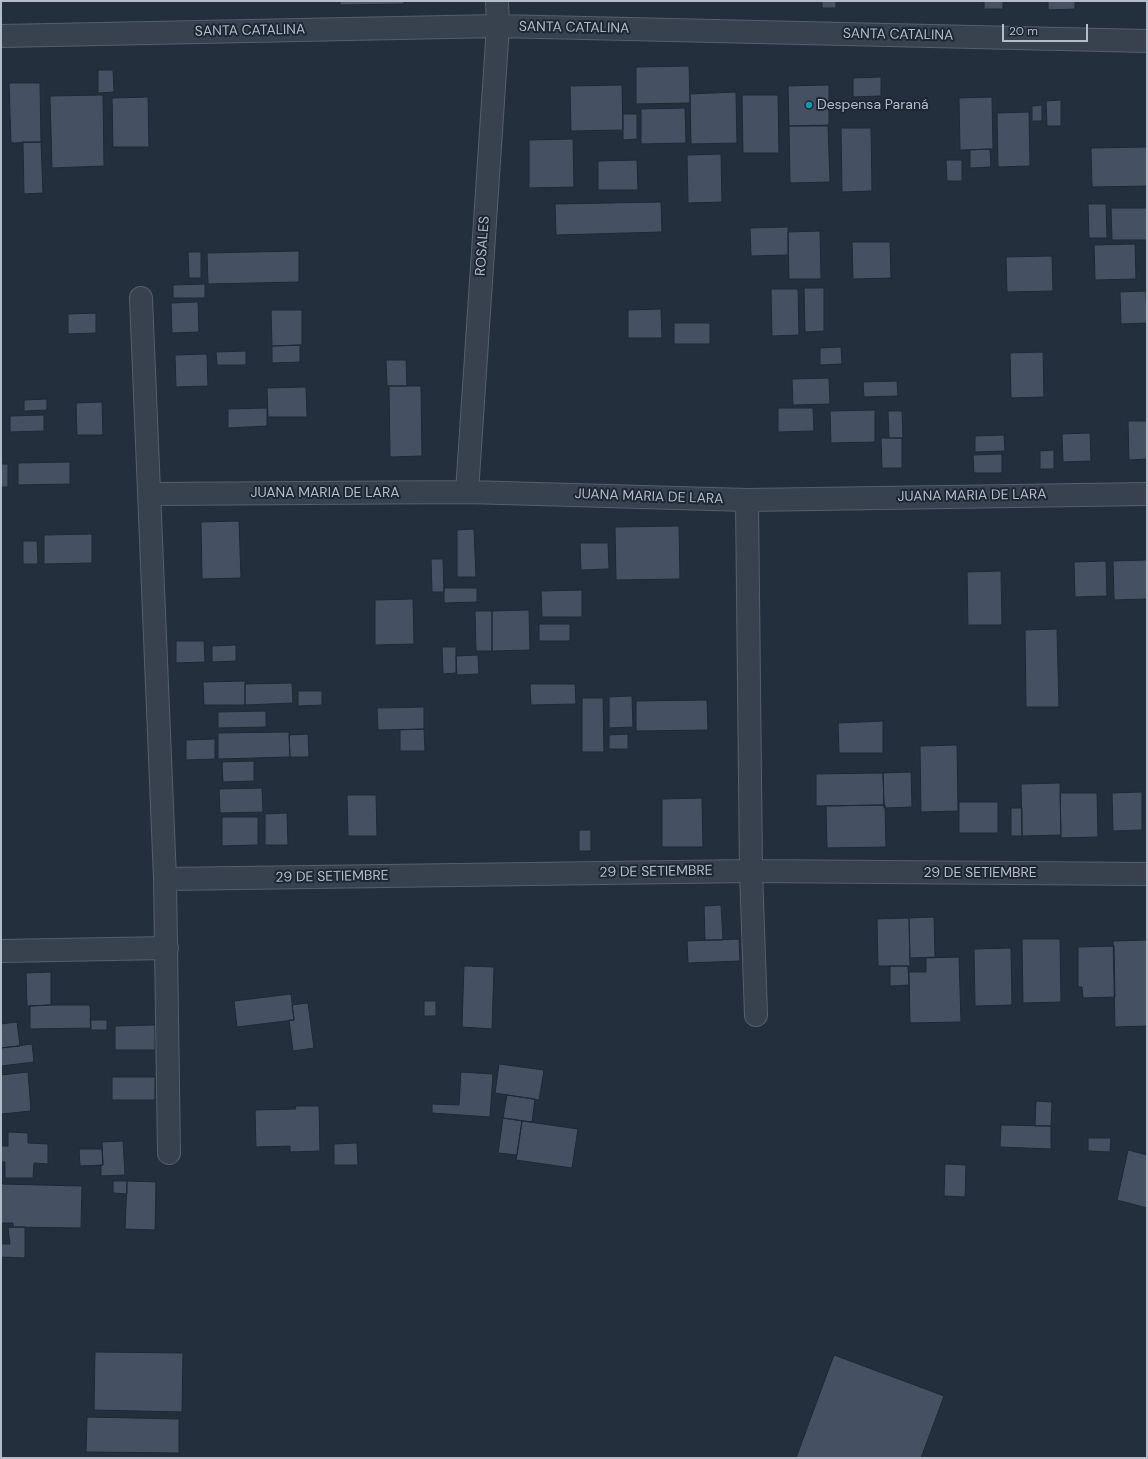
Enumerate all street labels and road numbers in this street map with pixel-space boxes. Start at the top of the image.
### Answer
street label: SANTA CATALINA [519,19,629,37]
street label: SANTA CATALINA [195,22,305,40]
street label: SANTA CATALINA [843,26,953,44]
street label: ROSALES [473,215,493,277]
street label: JUANA MARIA DE LARA [251,485,399,501]
street label: JUANA MARIA DE LARA [574,486,724,508]
street label: JUANA MARIA DE LARA [897,486,1047,506]
street label: 29 DE SETIEMBRE [599,863,713,881]
street label: 29 DE SETIEMBRE [923,865,1037,881]
street label: 29 DE SETIEMBRE [275,868,389,886]

